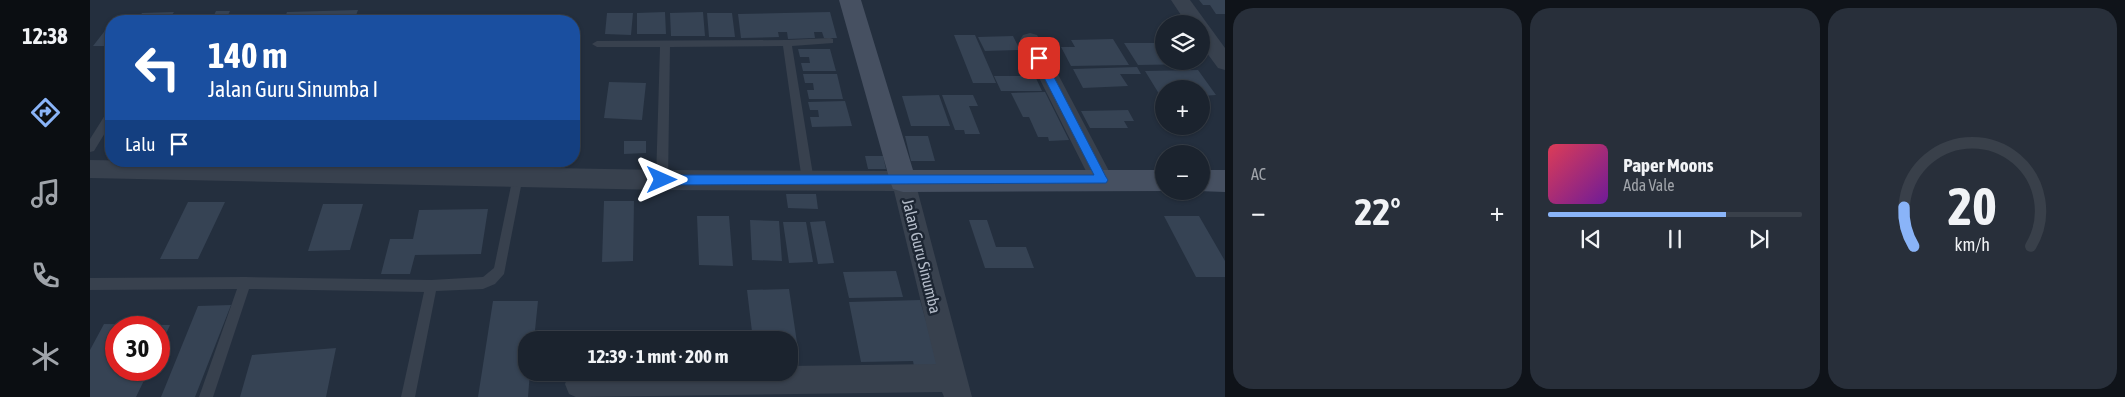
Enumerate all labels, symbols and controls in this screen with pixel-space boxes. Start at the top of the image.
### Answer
map controls [1155,15,1210,200]
button: layers [1155,15,1210,70]
text: 12:38 [22,23,68,49]
icon: left [125,35,190,100]
text: 140 m [208,35,287,75]
pin [1018,37,1060,79]
icon: arrive [1025,44,1053,72]
text: Jalan Guru Sinumba I [208,76,378,102]
button: + [1155,80,1210,135]
icon: directions [28,95,63,130]
icon: arrive [165,130,193,158]
text: Lalu [125,133,155,155]
button: − [1155,145,1210,200]
position arrow [635,153,687,205]
text: Paper Moons [1623,154,1713,176]
text: AC [1251,165,1266,183]
icon: music [28,176,63,211]
text: Ada Vale [1623,176,1675,194]
text: 20 [1948,176,1997,236]
text: 22° [1355,190,1401,233]
text: − [1251,195,1266,227]
text: + [1490,195,1504,227]
street label: Jalan Guru Sinumba [899,197,945,315]
icon: previous [1577,225,1605,253]
icon: pause [1661,225,1689,253]
icon: next [1745,225,1773,253]
text: km/h [1955,234,1990,255]
icon: phone [28,258,63,293]
speed limit sign: 30 [105,316,170,381]
icon: climate [28,339,63,374]
text: 12:39 · 1 mnt · 200 m [588,345,728,367]

